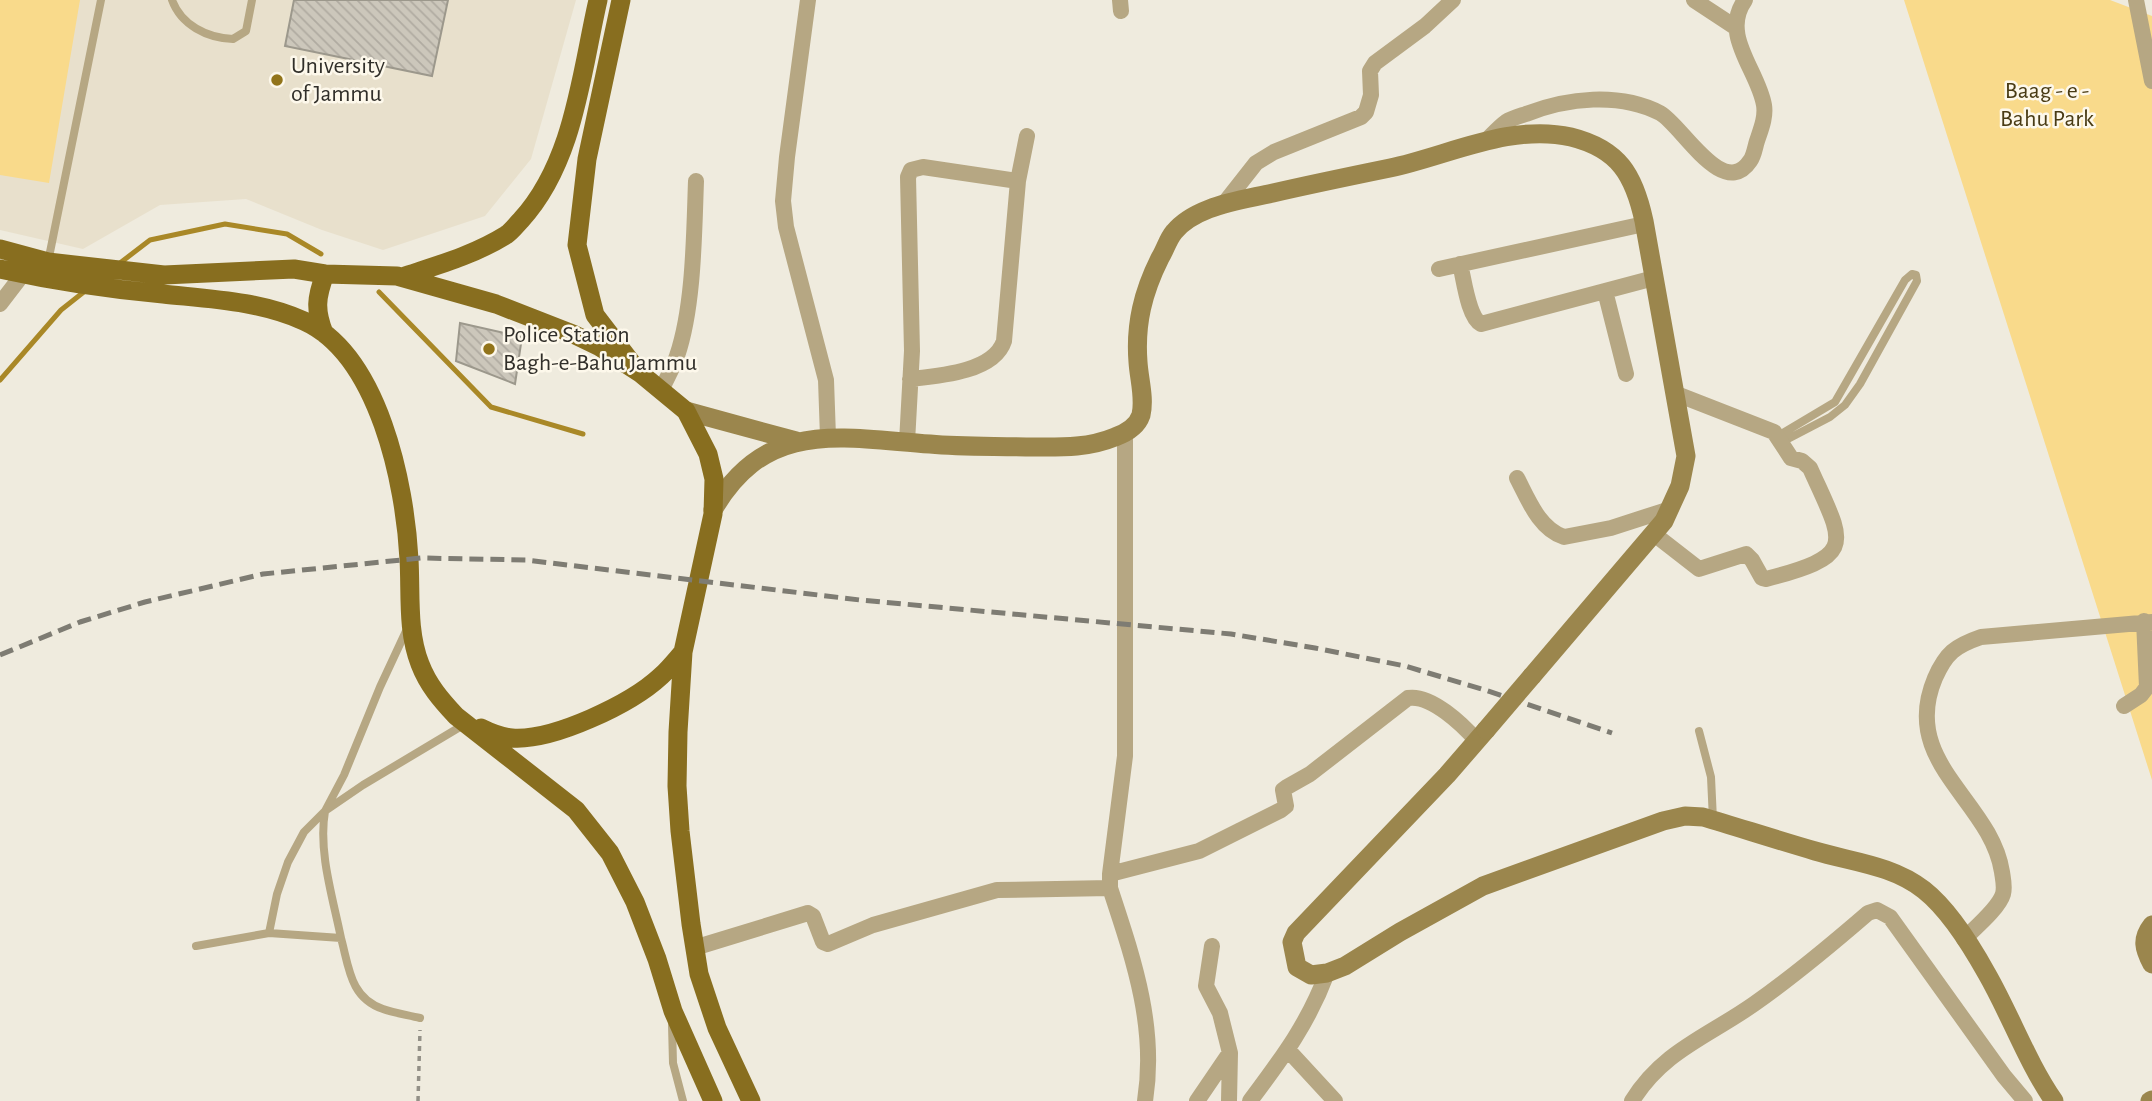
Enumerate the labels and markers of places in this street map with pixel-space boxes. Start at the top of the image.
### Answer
place label: University of Jammu [291,54,385,106]
marker: University of Jammu [269,72,285,88]
place label: Police Station Bagh-e-Bahu Jammu [503,323,697,375]
marker: Police Station Bagh-e-Bahu Jammu [481,341,497,357]

